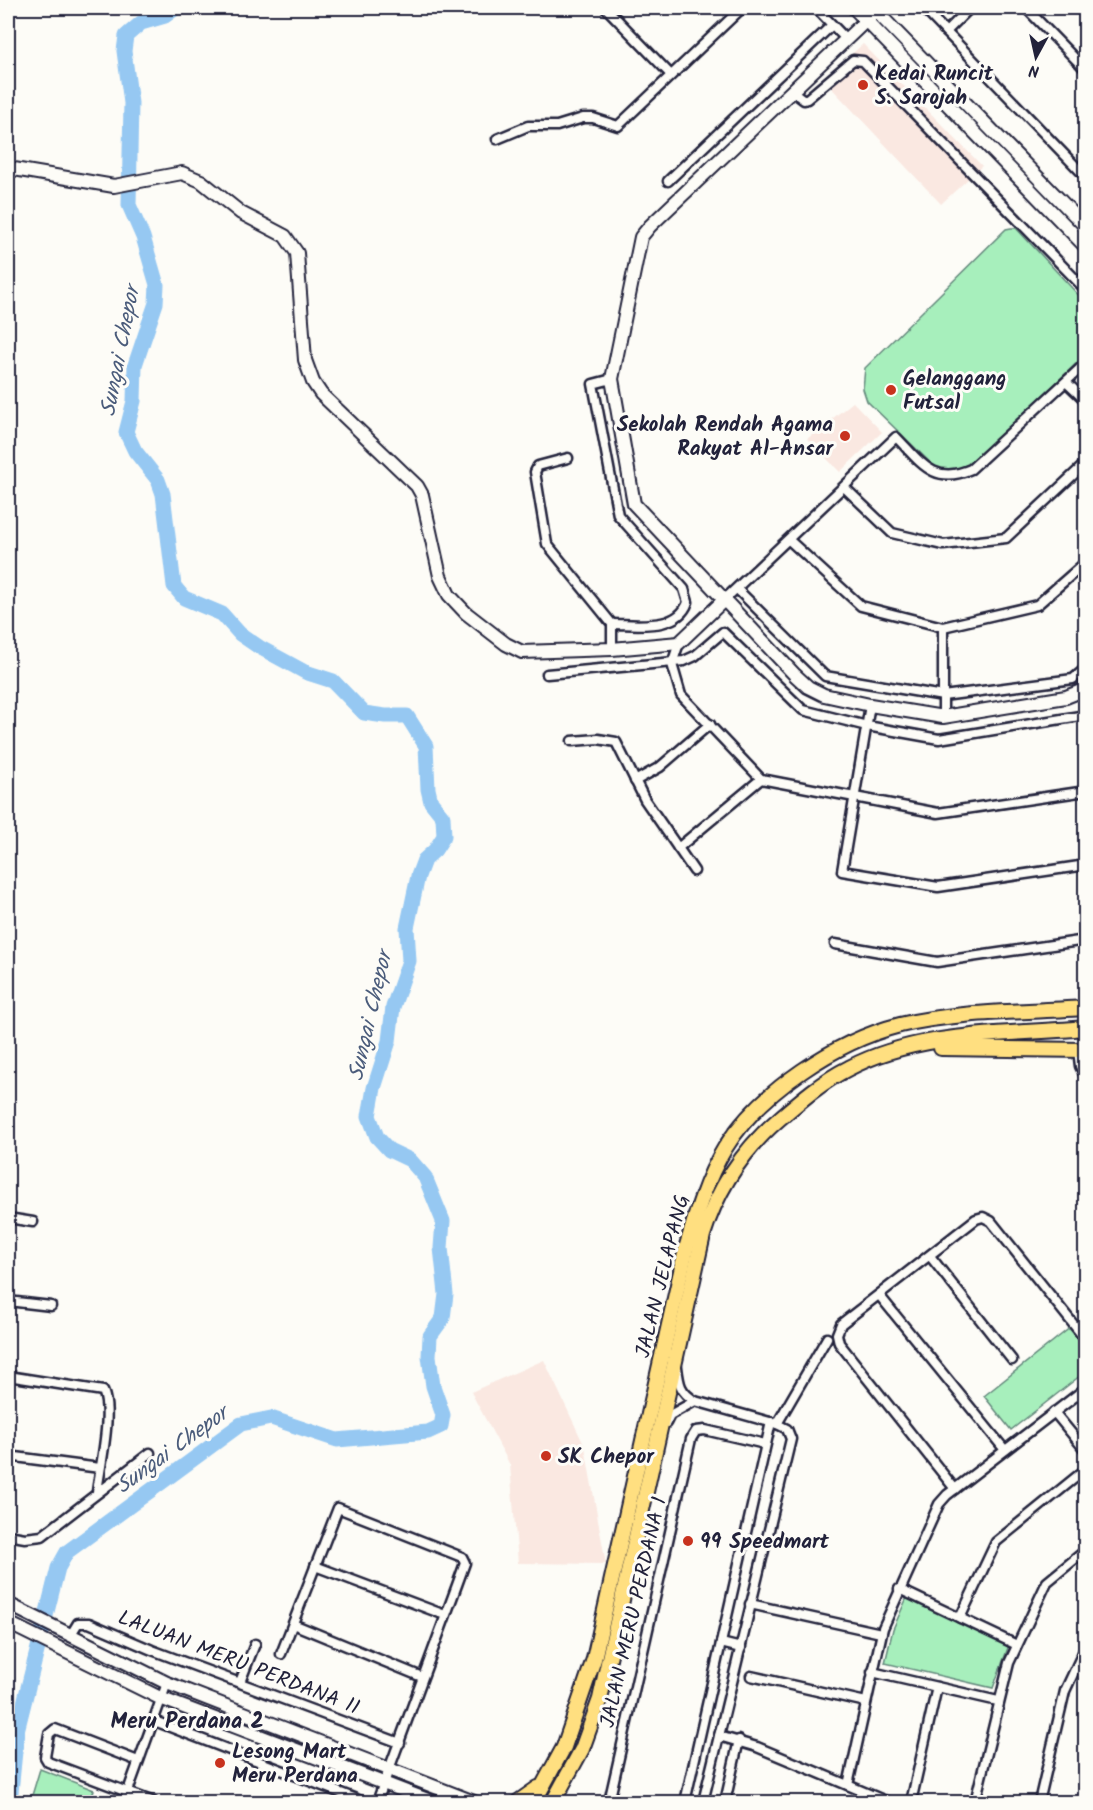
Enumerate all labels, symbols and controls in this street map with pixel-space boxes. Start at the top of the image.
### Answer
north arrow [1006,27,1066,87]
text: N [1027,57,1041,83]
place label: Kedai Runcit S. Sarojah [875,58,994,115]
marker: Kedai Runcit S. Sarojah [856,78,870,92]
water label: Sungai Chepor [92,279,152,419]
place label: Gelanggang Futsal [903,363,1006,420]
marker: Gelanggang Futsal [884,383,898,397]
place label: Sekolah Rendah Agama Rakyat Al-Ansar [617,409,834,466]
marker: Sekolah Rendah Agama Rakyat Al-Ansar [838,429,852,443]
water label: Sungai Chepor [340,944,404,1085]
street label: JALAN JELAPANG [627,1191,700,1361]
water label: Sungai Chepor [109,1395,240,1504]
place label: SK Chepor [558,1441,655,1474]
marker: SK Chepor [539,1449,553,1463]
street label: JALAN MERU PERDANA 1 [592,1494,677,1731]
place label: 99 Speedmart [700,1526,830,1559]
marker: 99 Speedmart [681,1534,695,1548]
street label: LALUAN MERU PERDANA 11 [113,1602,364,1725]
district label: Meru Perdana 2 [110,1705,264,1740]
place label: Lesong Mart Meru Perdana [232,1736,358,1793]
marker: Lesong Mart Meru Perdana [213,1756,227,1770]

